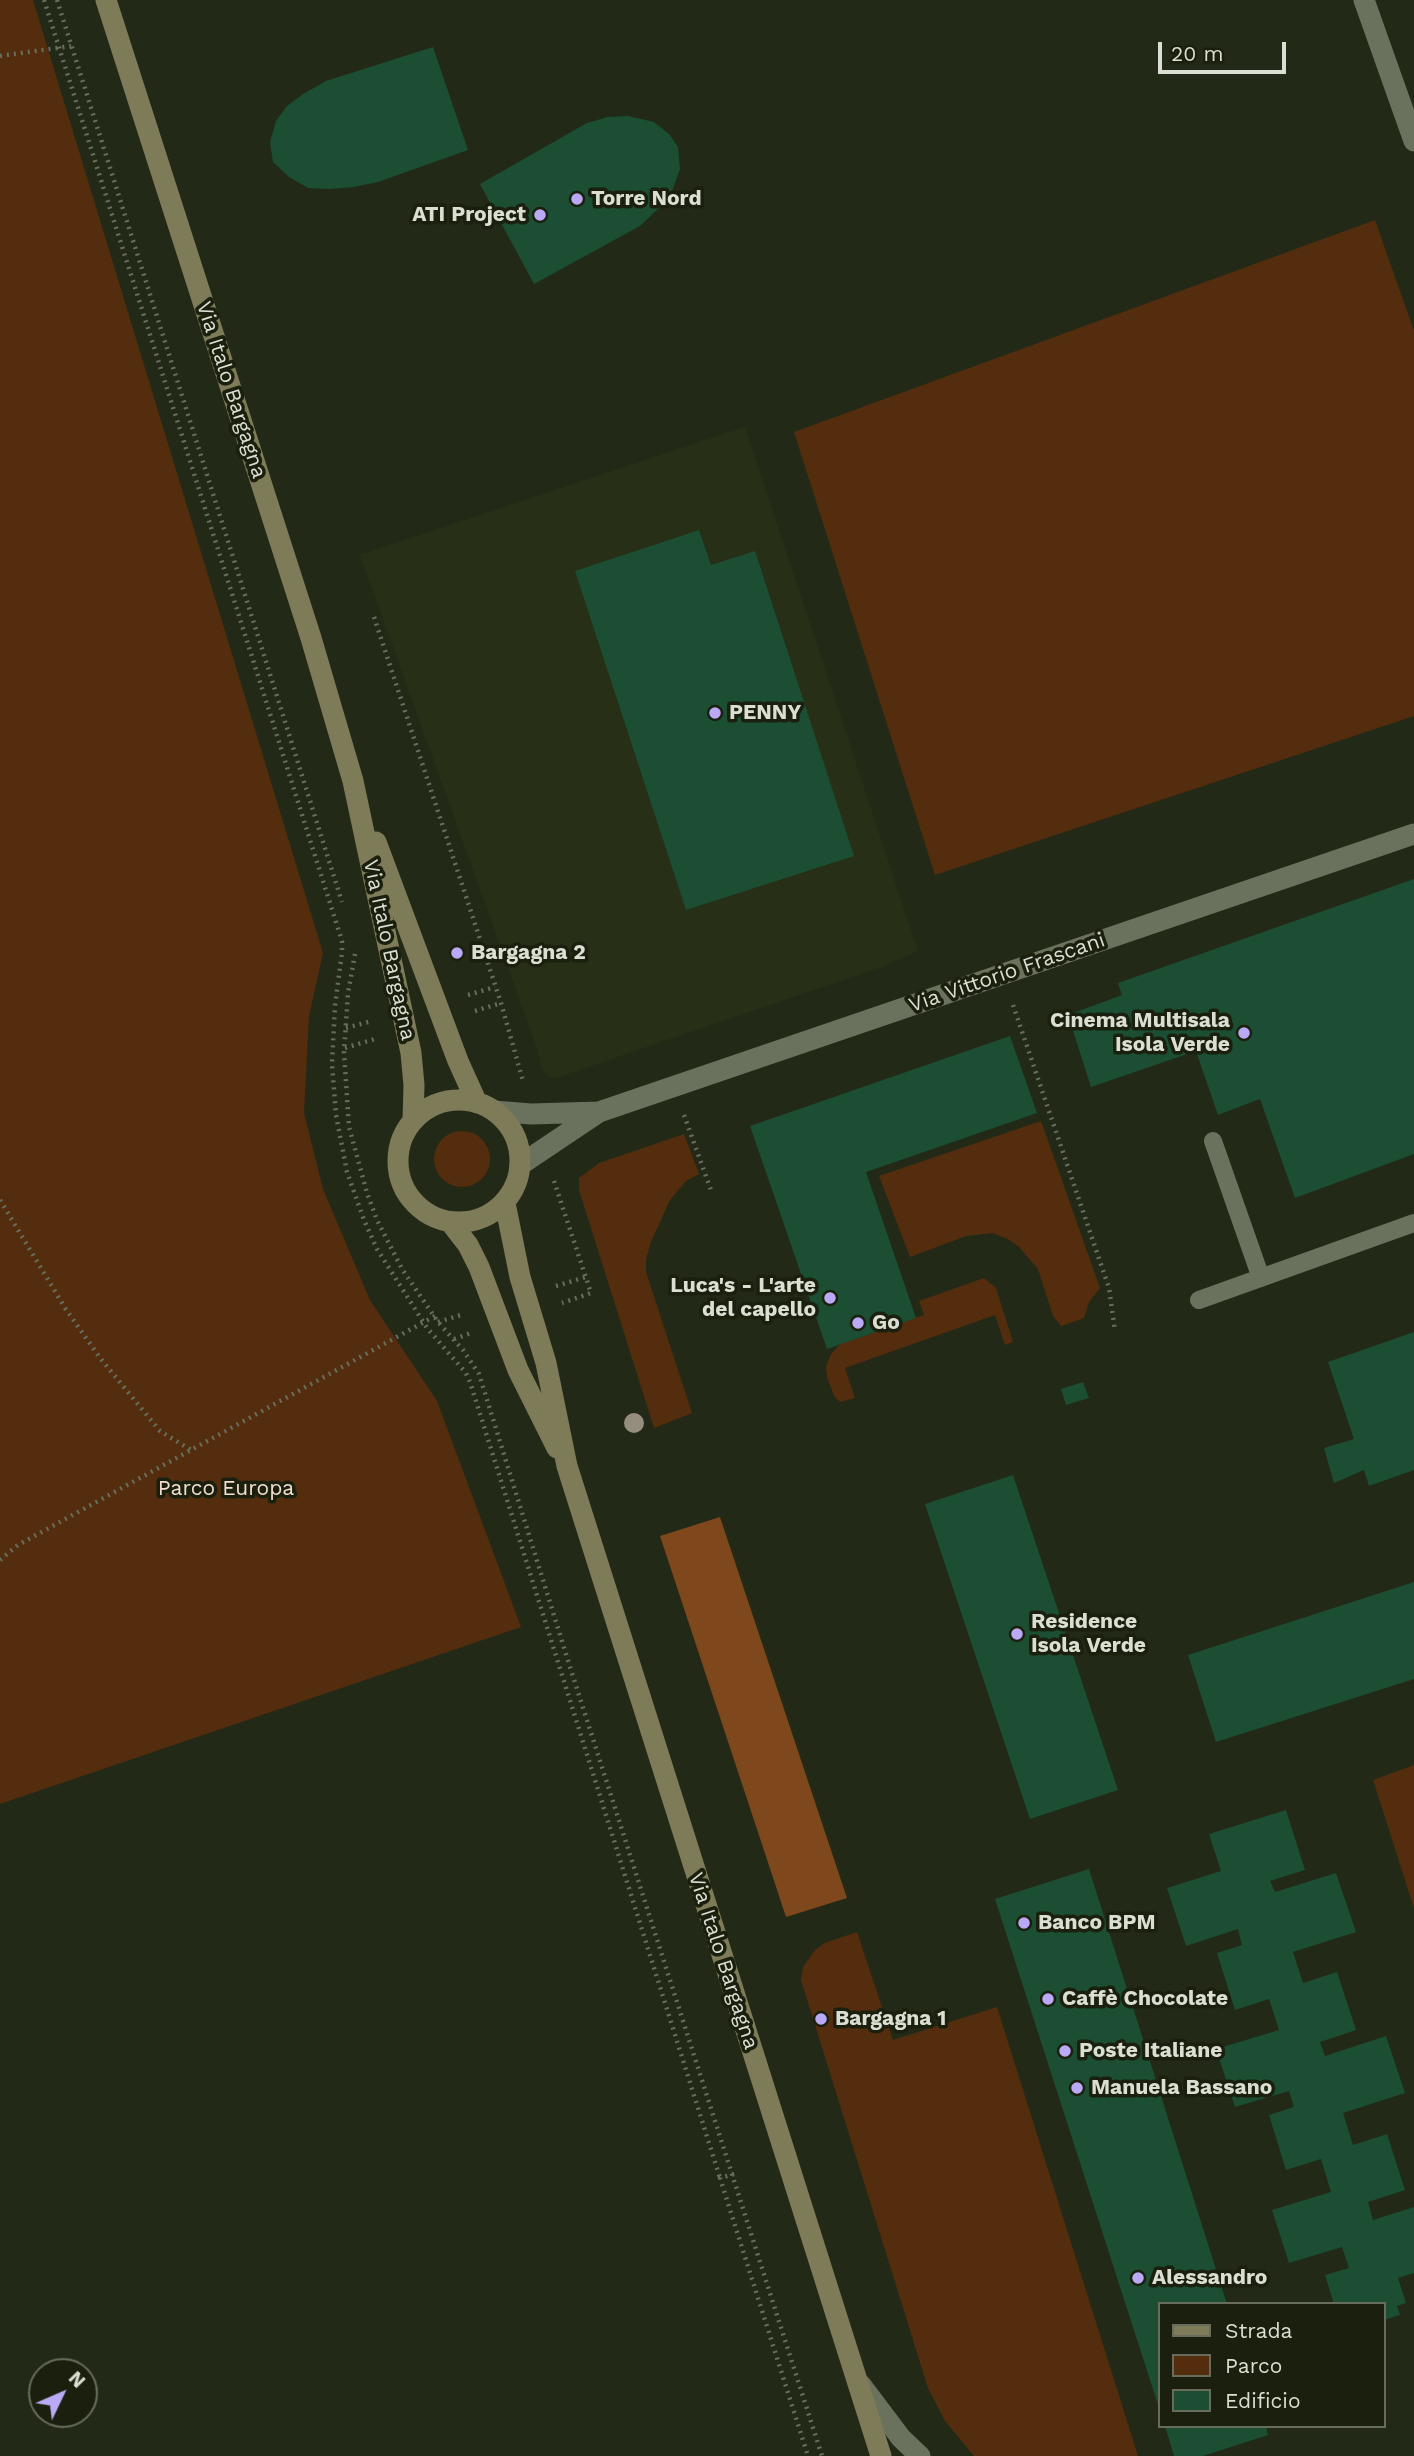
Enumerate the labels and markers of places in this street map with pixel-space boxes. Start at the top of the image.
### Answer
place label: Torre Nord [591,186,702,212]
marker: Torre Nord [569,191,585,207]
place label: ATI Project [412,202,526,228]
marker: ATI Project [532,207,548,223]
place label: PENNY [729,700,801,726]
marker: PENNY [707,705,723,721]
place label: Bargagna 2 [471,940,586,966]
marker: Bargagna 2 [449,945,465,961]
place label: Cinema Multisala Isola Verde [1050,1008,1230,1058]
marker: Cinema Multisala Isola Verde [1236,1025,1252,1041]
place label: Luca's - L'arte del capello [670,1273,816,1323]
marker: Luca's - L'arte del capello [822,1290,838,1306]
place label: Go [872,1310,900,1336]
marker: Go [850,1315,866,1331]
place label: Residence Isola Verde [1031,1609,1146,1659]
marker: Residence Isola Verde [1009,1626,1025,1642]
place label: Banco BPM [1038,1910,1156,1936]
marker: Banco BPM [1016,1915,1032,1931]
place label: Caffè Chocolate [1062,1986,1228,2012]
marker: Caffè Chocolate [1040,1991,1056,2007]
place label: Bargagna 1 [835,2006,946,2032]
marker: Bargagna 1 [813,2011,829,2027]
place label: Poste Italiane [1079,2038,1222,2064]
marker: Poste Italiane [1057,2043,1073,2059]
place label: Manuela Bassano [1091,2075,1272,2101]
marker: Manuela Bassano [1069,2080,1085,2096]
place label: Alessandro [1152,2265,1267,2291]
marker: Alessandro [1130,2270,1146,2286]

